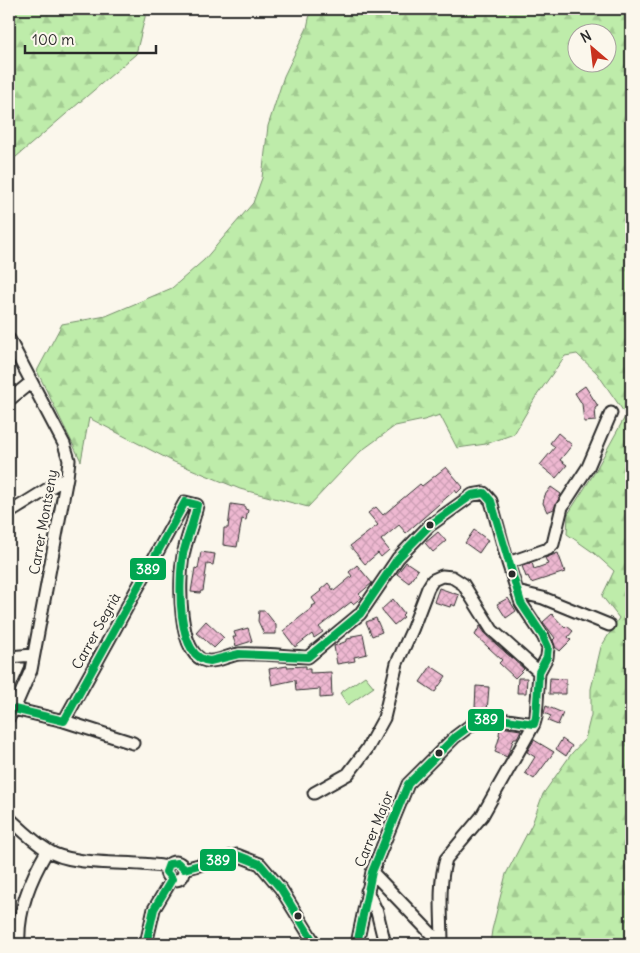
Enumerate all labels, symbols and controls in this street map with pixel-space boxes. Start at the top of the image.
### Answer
scale bar [25,22,156,54]
north arrow [568,22,618,72]
text: N [577,26,594,47]
text: 100 m [32,30,74,49]
street label: Carrer Montseny [25,468,61,576]
unlabelled marker [425,520,435,530]
line badge: 389 [129,557,167,581]
text: 389 [136,560,160,578]
unlabelled marker [507,569,517,579]
street label: Carrer Segrià [68,590,124,672]
line badge: 389 [467,708,505,732]
text: 389 [474,710,498,728]
unlabelled marker [434,748,444,758]
street label: Carrer Major [351,788,398,870]
line badge: 389 [199,848,237,872]
text: 389 [206,851,230,869]
unlabelled marker [293,911,303,921]

